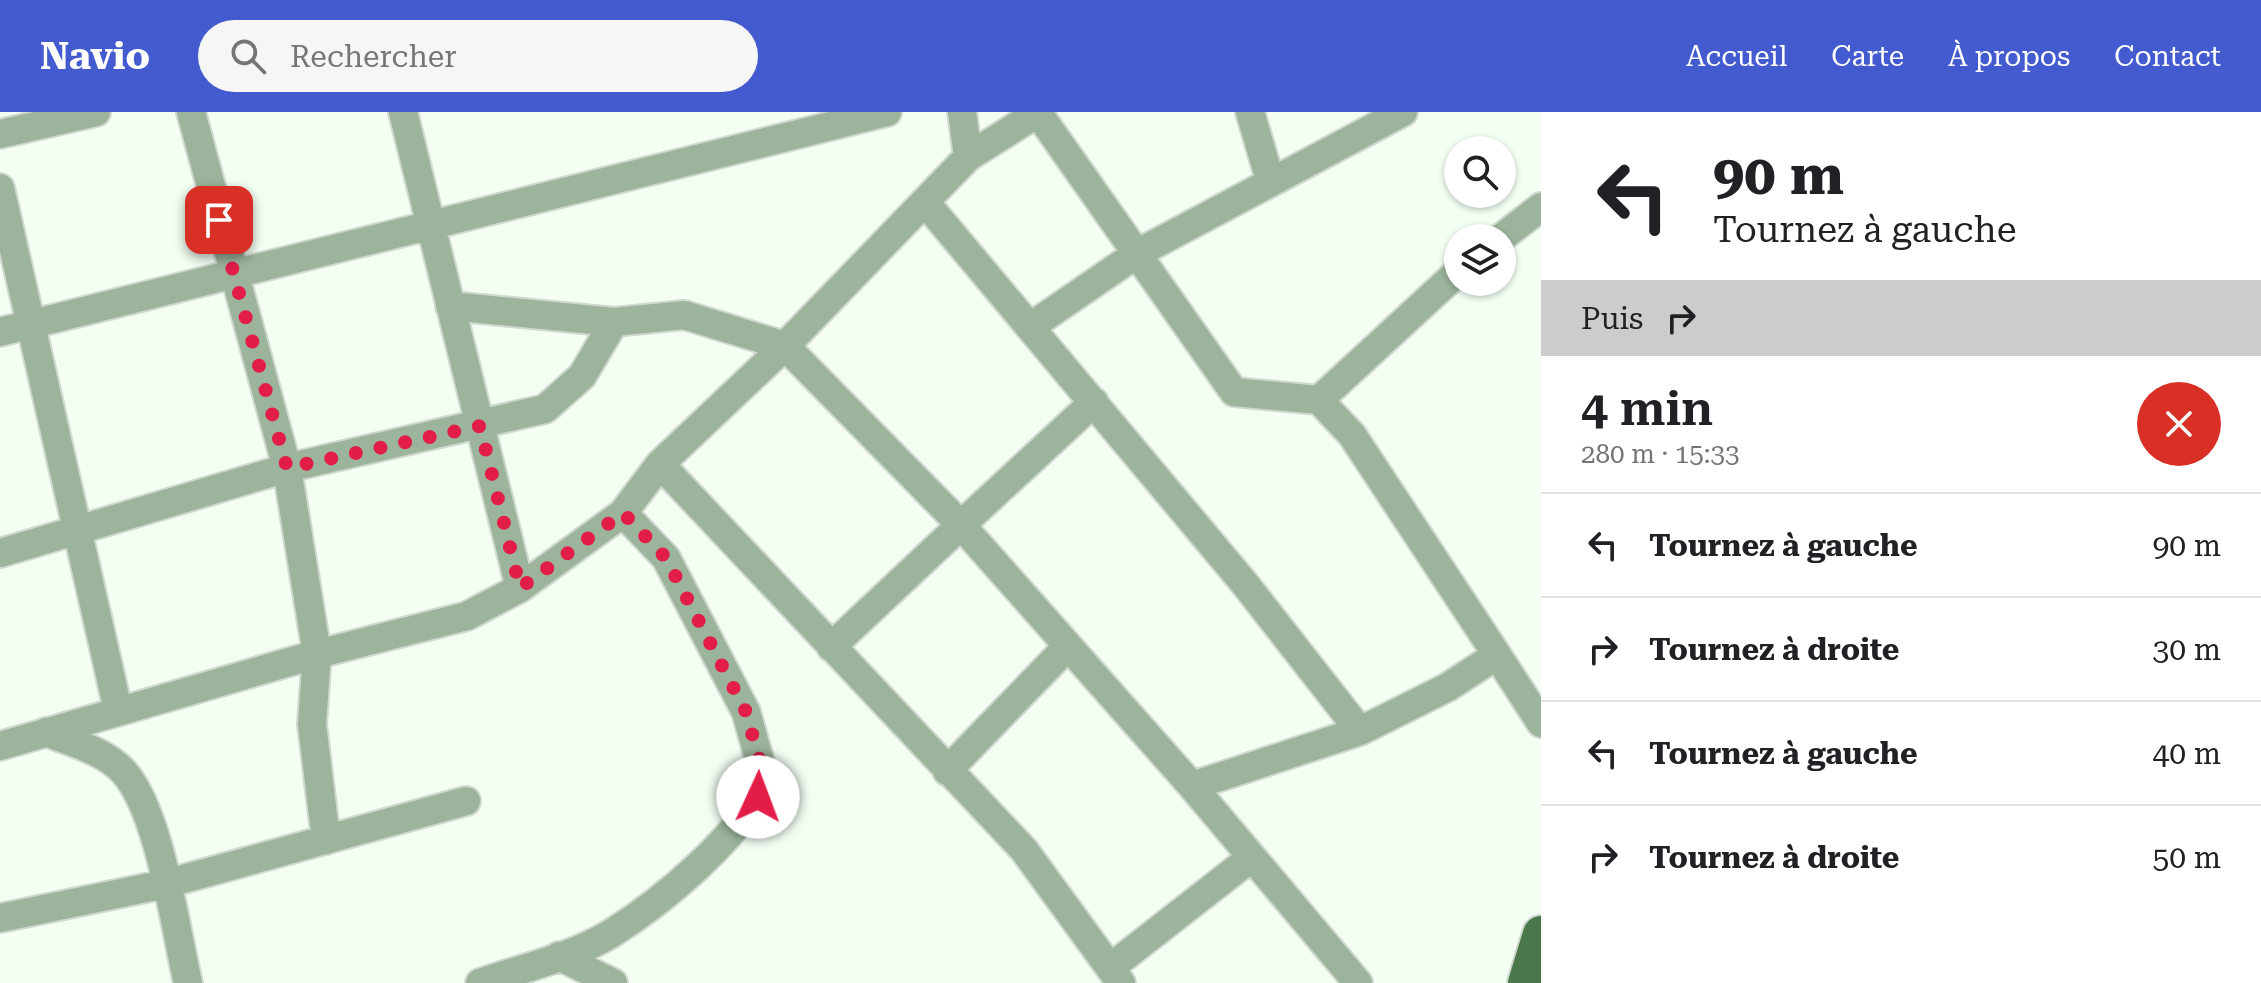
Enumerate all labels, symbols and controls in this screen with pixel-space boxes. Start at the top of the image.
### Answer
search box [198,20,758,92]
text: Navio [40,34,150,78]
icon: search [226,34,270,78]
text: Rechercher [290,39,457,74]
text: Accueil [1686,40,1787,73]
text: Carte [1831,40,1904,73]
text: À propos [1948,40,2070,73]
text: Contact [2114,40,2221,73]
map controls [1444,136,1516,296]
button: search [1444,136,1516,208]
text: 90 m [1713,142,1844,208]
icon: left [1581,144,1685,248]
pin [185,186,253,254]
icon: arrive [197,198,241,242]
text: Tournez à gauche [1713,209,2016,251]
button: layers [1444,224,1516,296]
icon: right [1659,296,1703,340]
text: Puis [1581,301,1643,336]
text: 4 min [1581,381,1713,437]
button: close [2137,382,2221,466]
text: 280 m · 15:33 [1581,439,1740,469]
icon: left [1581,523,1625,567]
text: Tournez à gauche [1649,528,1918,563]
text: 90 m [2152,528,2221,563]
icon: right [1581,627,1625,671]
text: Tournez à droite [1649,632,1899,667]
text: 30 m [2152,632,2221,667]
icon: left [1581,731,1625,775]
text: Tournez à gauche [1649,736,1918,771]
text: 40 m [2152,736,2221,771]
position arrow [716,755,800,839]
icon: right [1581,835,1625,879]
text: Tournez à droite [1649,840,1899,875]
text: 50 m [2152,840,2221,875]

